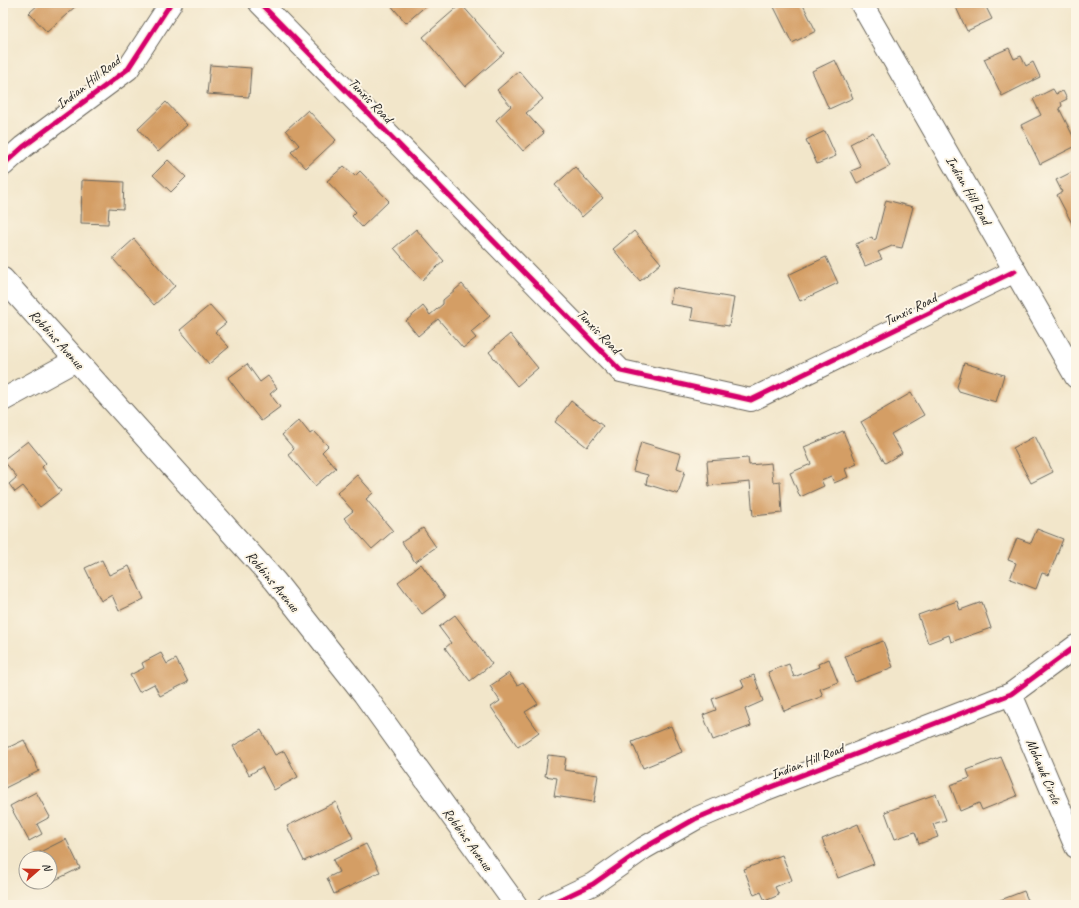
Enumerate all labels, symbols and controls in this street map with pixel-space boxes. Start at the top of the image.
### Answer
street label: Indian Hill Road [53,51,126,113]
street label: Tunxis Road [345,74,398,128]
street label: Indian Hill Road [942,153,996,230]
street label: Tunxis Road [881,288,941,329]
street label: Tunxis Road [573,305,626,359]
street label: Robbins Avenue [26,306,89,374]
street label: Robbins Avenue [242,548,304,616]
street label: Mohawk Circle [1022,736,1065,808]
street label: Indian Hill Road [768,739,848,783]
street label: Robbins Avenue [439,804,497,875]
north arrow [18,850,58,890]
text: N [40,861,56,874]

